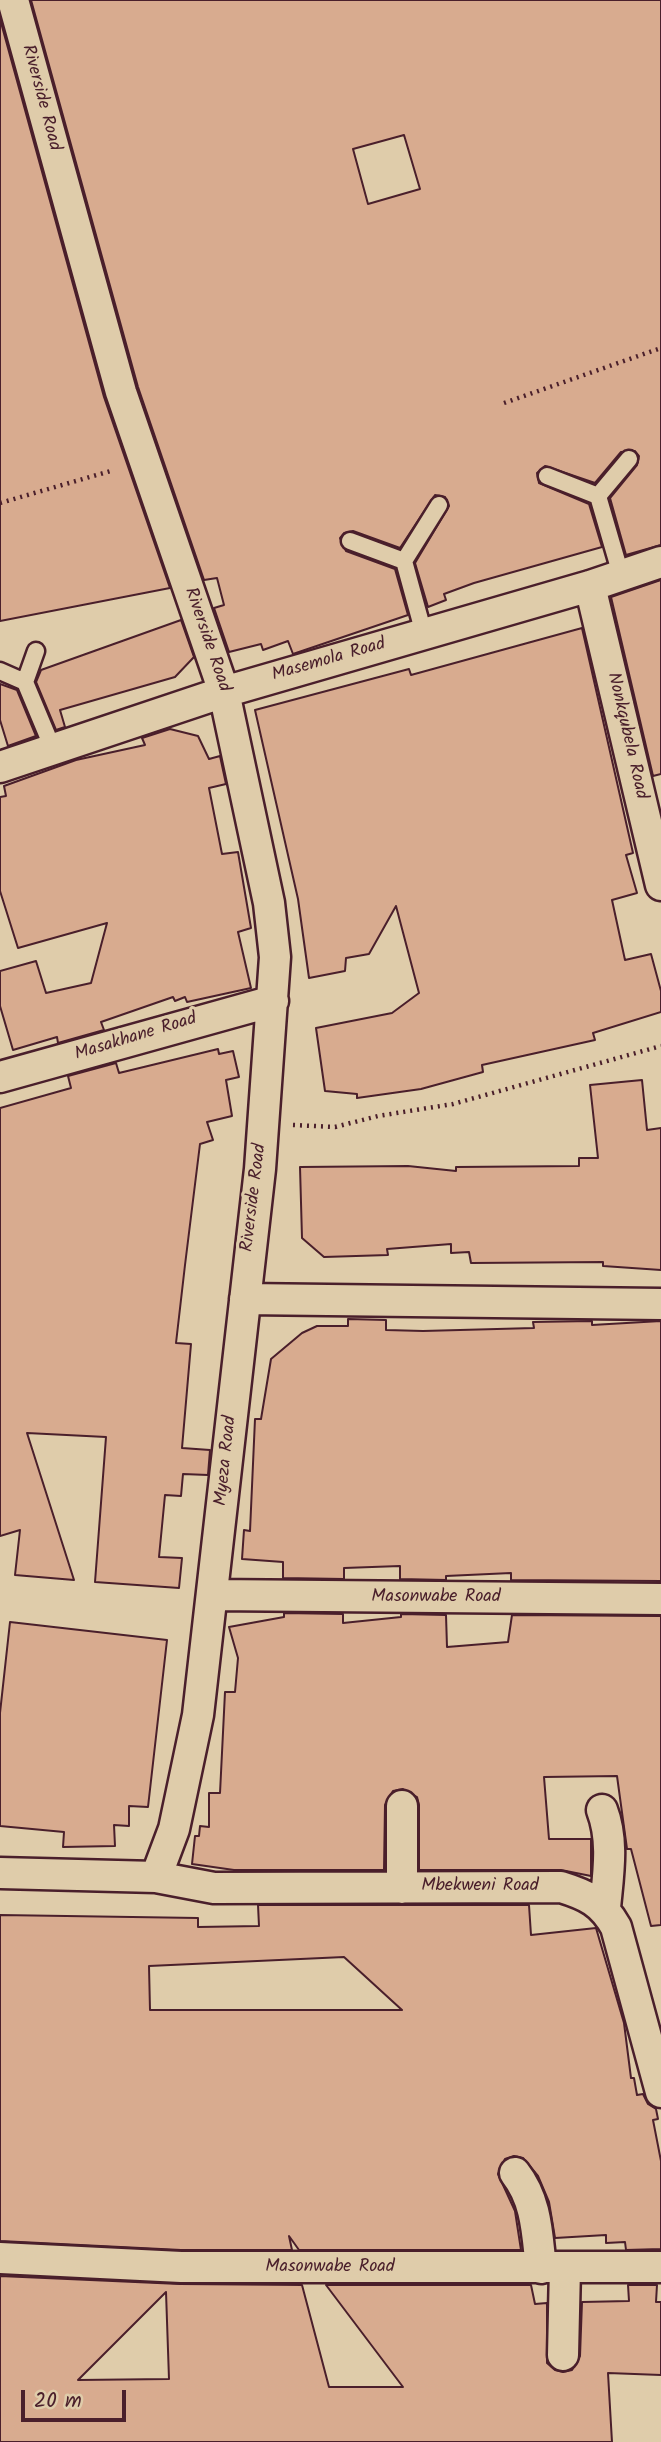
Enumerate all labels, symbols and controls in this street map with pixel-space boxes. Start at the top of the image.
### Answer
street label: Riverside Road [15,43,65,153]
street label: Riverside Road [178,585,234,695]
street label: Masemola Road [270,634,388,688]
street label: Nonkqubela Road [601,671,651,801]
street label: Masakhane Road [72,1009,200,1067]
street label: Riverside Road [238,1143,272,1253]
street label: Myeza Road [212,1415,242,1507]
street label: Masonwabe Road [371,1587,501,1609]
street label: Mbekweni Road [421,1876,539,1898]
street label: Masonwabe Road [265,2257,395,2279]
scale bar [24,2376,130,2420]
text: 20 m [34,2385,82,2418]

